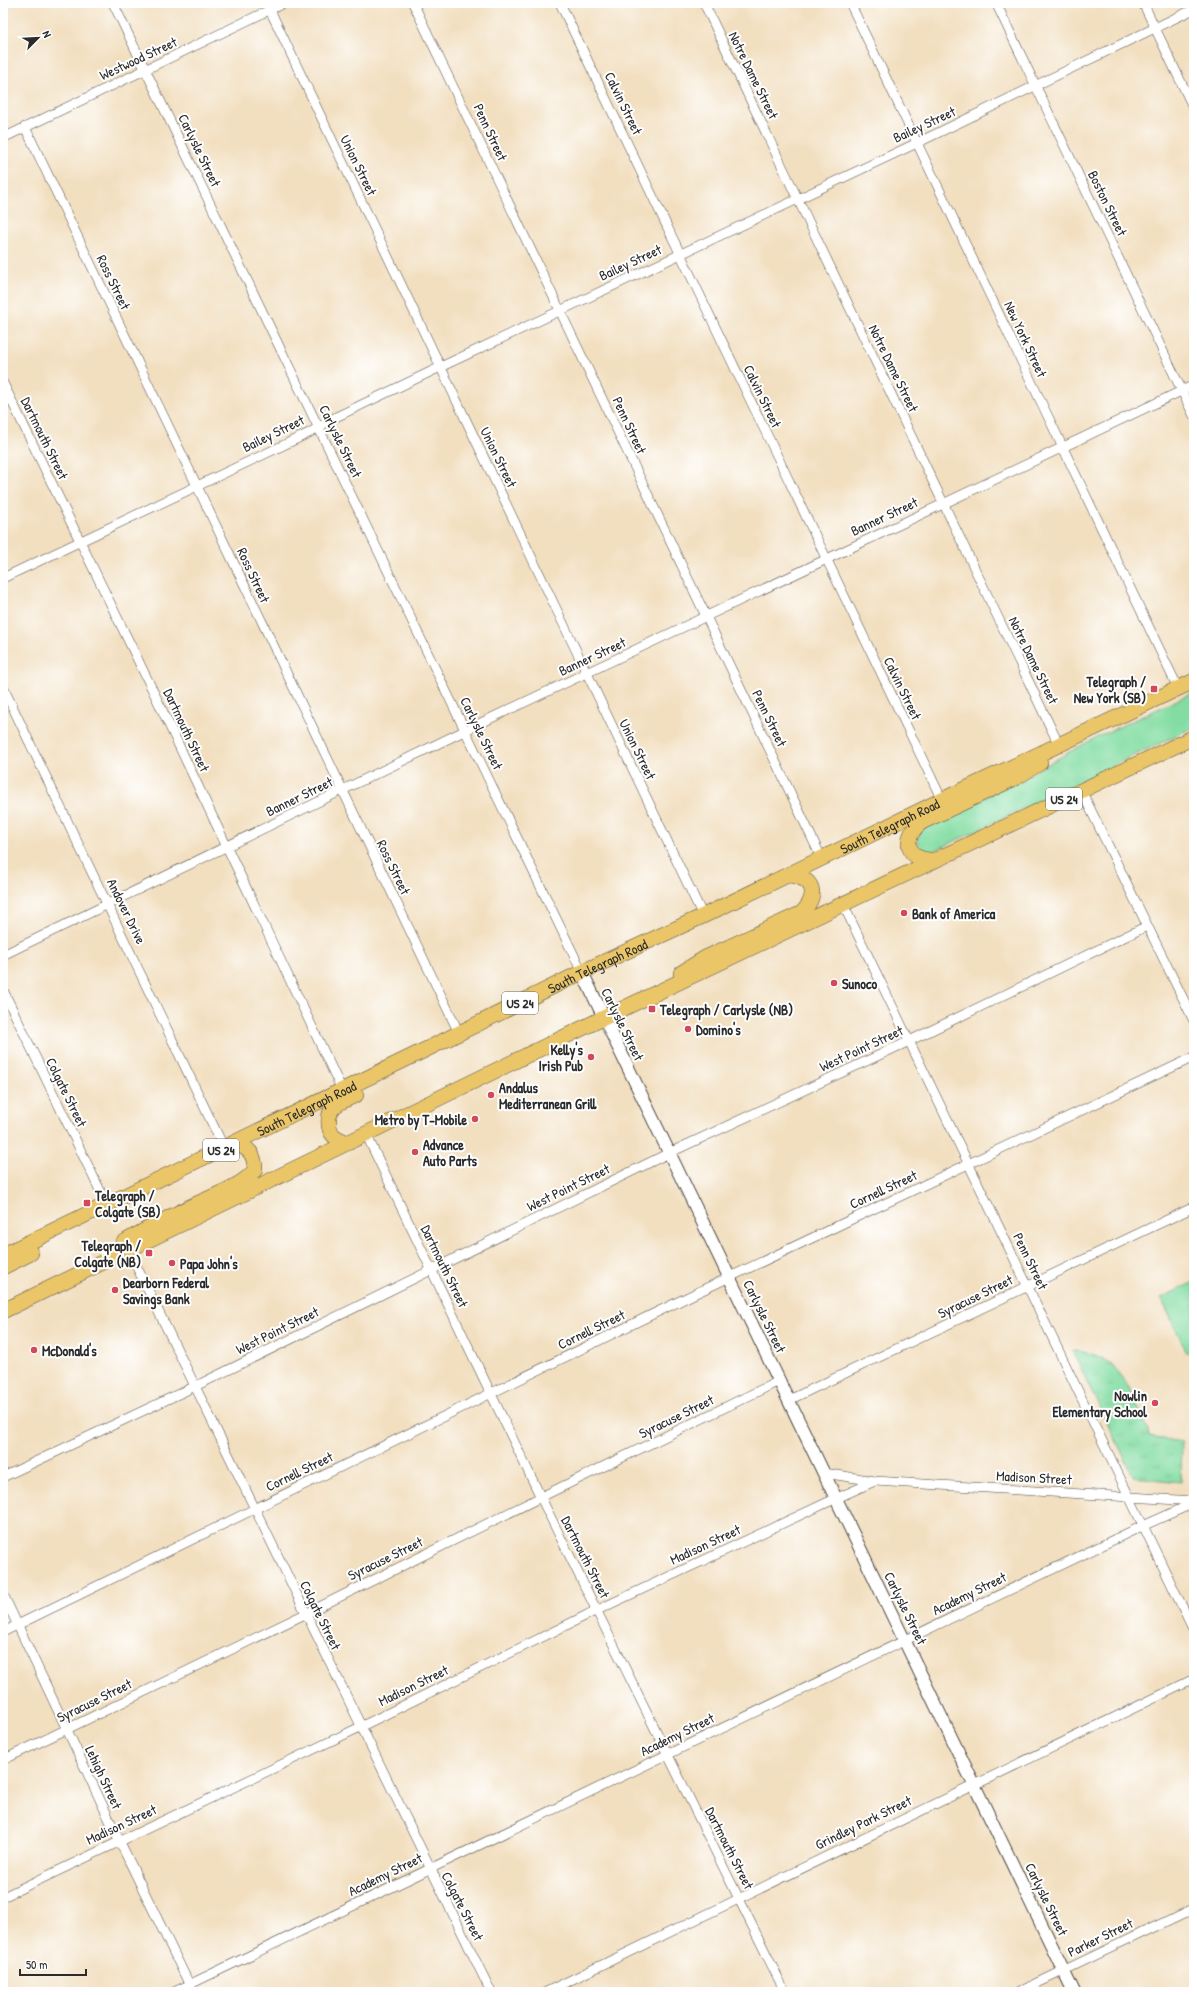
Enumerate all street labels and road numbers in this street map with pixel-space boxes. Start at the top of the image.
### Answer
street label: Notre Dame Street [725,28,783,122]
street label: Westwood Street [96,32,180,84]
street label: Calvin Street [601,68,647,138]
street label: Penn Street [470,100,513,164]
street label: Bailey Street [890,101,959,148]
street label: Carlysle Street [173,110,226,190]
street label: Union Street [336,132,382,199]
street label: Boston Street [1084,167,1132,239]
street label: Bailey Street [596,239,665,286]
street label: Ross Street [93,252,135,313]
street label: New York Street [1000,298,1052,380]
street label: Notre Dame Street [865,321,923,415]
street label: Calvin Street [740,361,786,431]
street label: Penn Street [609,393,652,457]
street label: Dartmouth Street [17,394,73,483]
street label: Carlysle Street [314,401,367,481]
street label: Bailey Street [239,410,308,457]
street label: Union Street [476,424,522,491]
street label: Banner Street [847,492,921,540]
street label: Ross Street [233,544,275,606]
street label: Notre Dame Street [1005,613,1063,707]
street label: Banner Street [555,632,629,680]
street label: Calvin Street [880,653,926,723]
street label: Dartmouth Street [159,685,215,775]
street label: Penn Street [748,687,792,750]
street label: Carlysle Street [455,693,508,773]
street label: Union Street [615,716,661,783]
street label: Banner Street [262,772,336,820]
road number: US 24 [1046,788,1082,810]
street label: South Telegraph Road [837,793,943,858]
street label: Ross Street [373,837,415,898]
street label: Andover Drive [103,875,151,947]
street label: South Telegraph Road [544,933,651,997]
street label: Carlysle Street [596,984,649,1064]
road number: US 24 [502,992,538,1014]
street label: West Point Street [816,1020,906,1076]
street label: Colgate Street [41,1054,92,1130]
street label: South Telegraph Road [253,1075,359,1140]
road number: US 24 [203,1139,239,1161]
street label: West Point Street [523,1159,613,1215]
street label: Cornell Street [846,1165,920,1213]
street label: Dartmouth Street [417,1222,473,1311]
street label: Penn Street [1009,1230,1053,1293]
street label: Syracuse Street [934,1270,1016,1323]
street label: Carlysle Street [738,1276,791,1356]
street label: West Point Street [232,1302,322,1358]
street label: Cornell Street [554,1305,628,1353]
street label: Syracuse Street [635,1390,717,1443]
street label: Cornell Street [262,1447,336,1495]
street label: Madison Street [996,1466,1072,1488]
street label: Dartmouth Street [557,1513,615,1601]
street label: Madison Street [667,1519,743,1569]
street label: Syracuse Street [344,1532,426,1585]
street label: Academy Street [929,1567,1010,1620]
street label: Carlysle Street [879,1568,932,1648]
street label: Colgate Street [295,1577,346,1653]
street label: Madison Street [375,1660,451,1710]
street label: Syracuse Street [53,1674,135,1727]
street label: Academy Street [637,1708,718,1761]
street label: Lehigh Street [80,1742,127,1812]
street label: Grindley Park Street [812,1790,915,1854]
street label: Madison Street [83,1799,159,1849]
street label: Dartmouth Street [701,1804,759,1892]
street label: Academy Street [345,1848,426,1901]
street label: Carlysle Street [1020,1859,1073,1939]
street label: Colgate Street [437,1868,489,1944]
street label: Parker Street [1064,1913,1136,1961]

